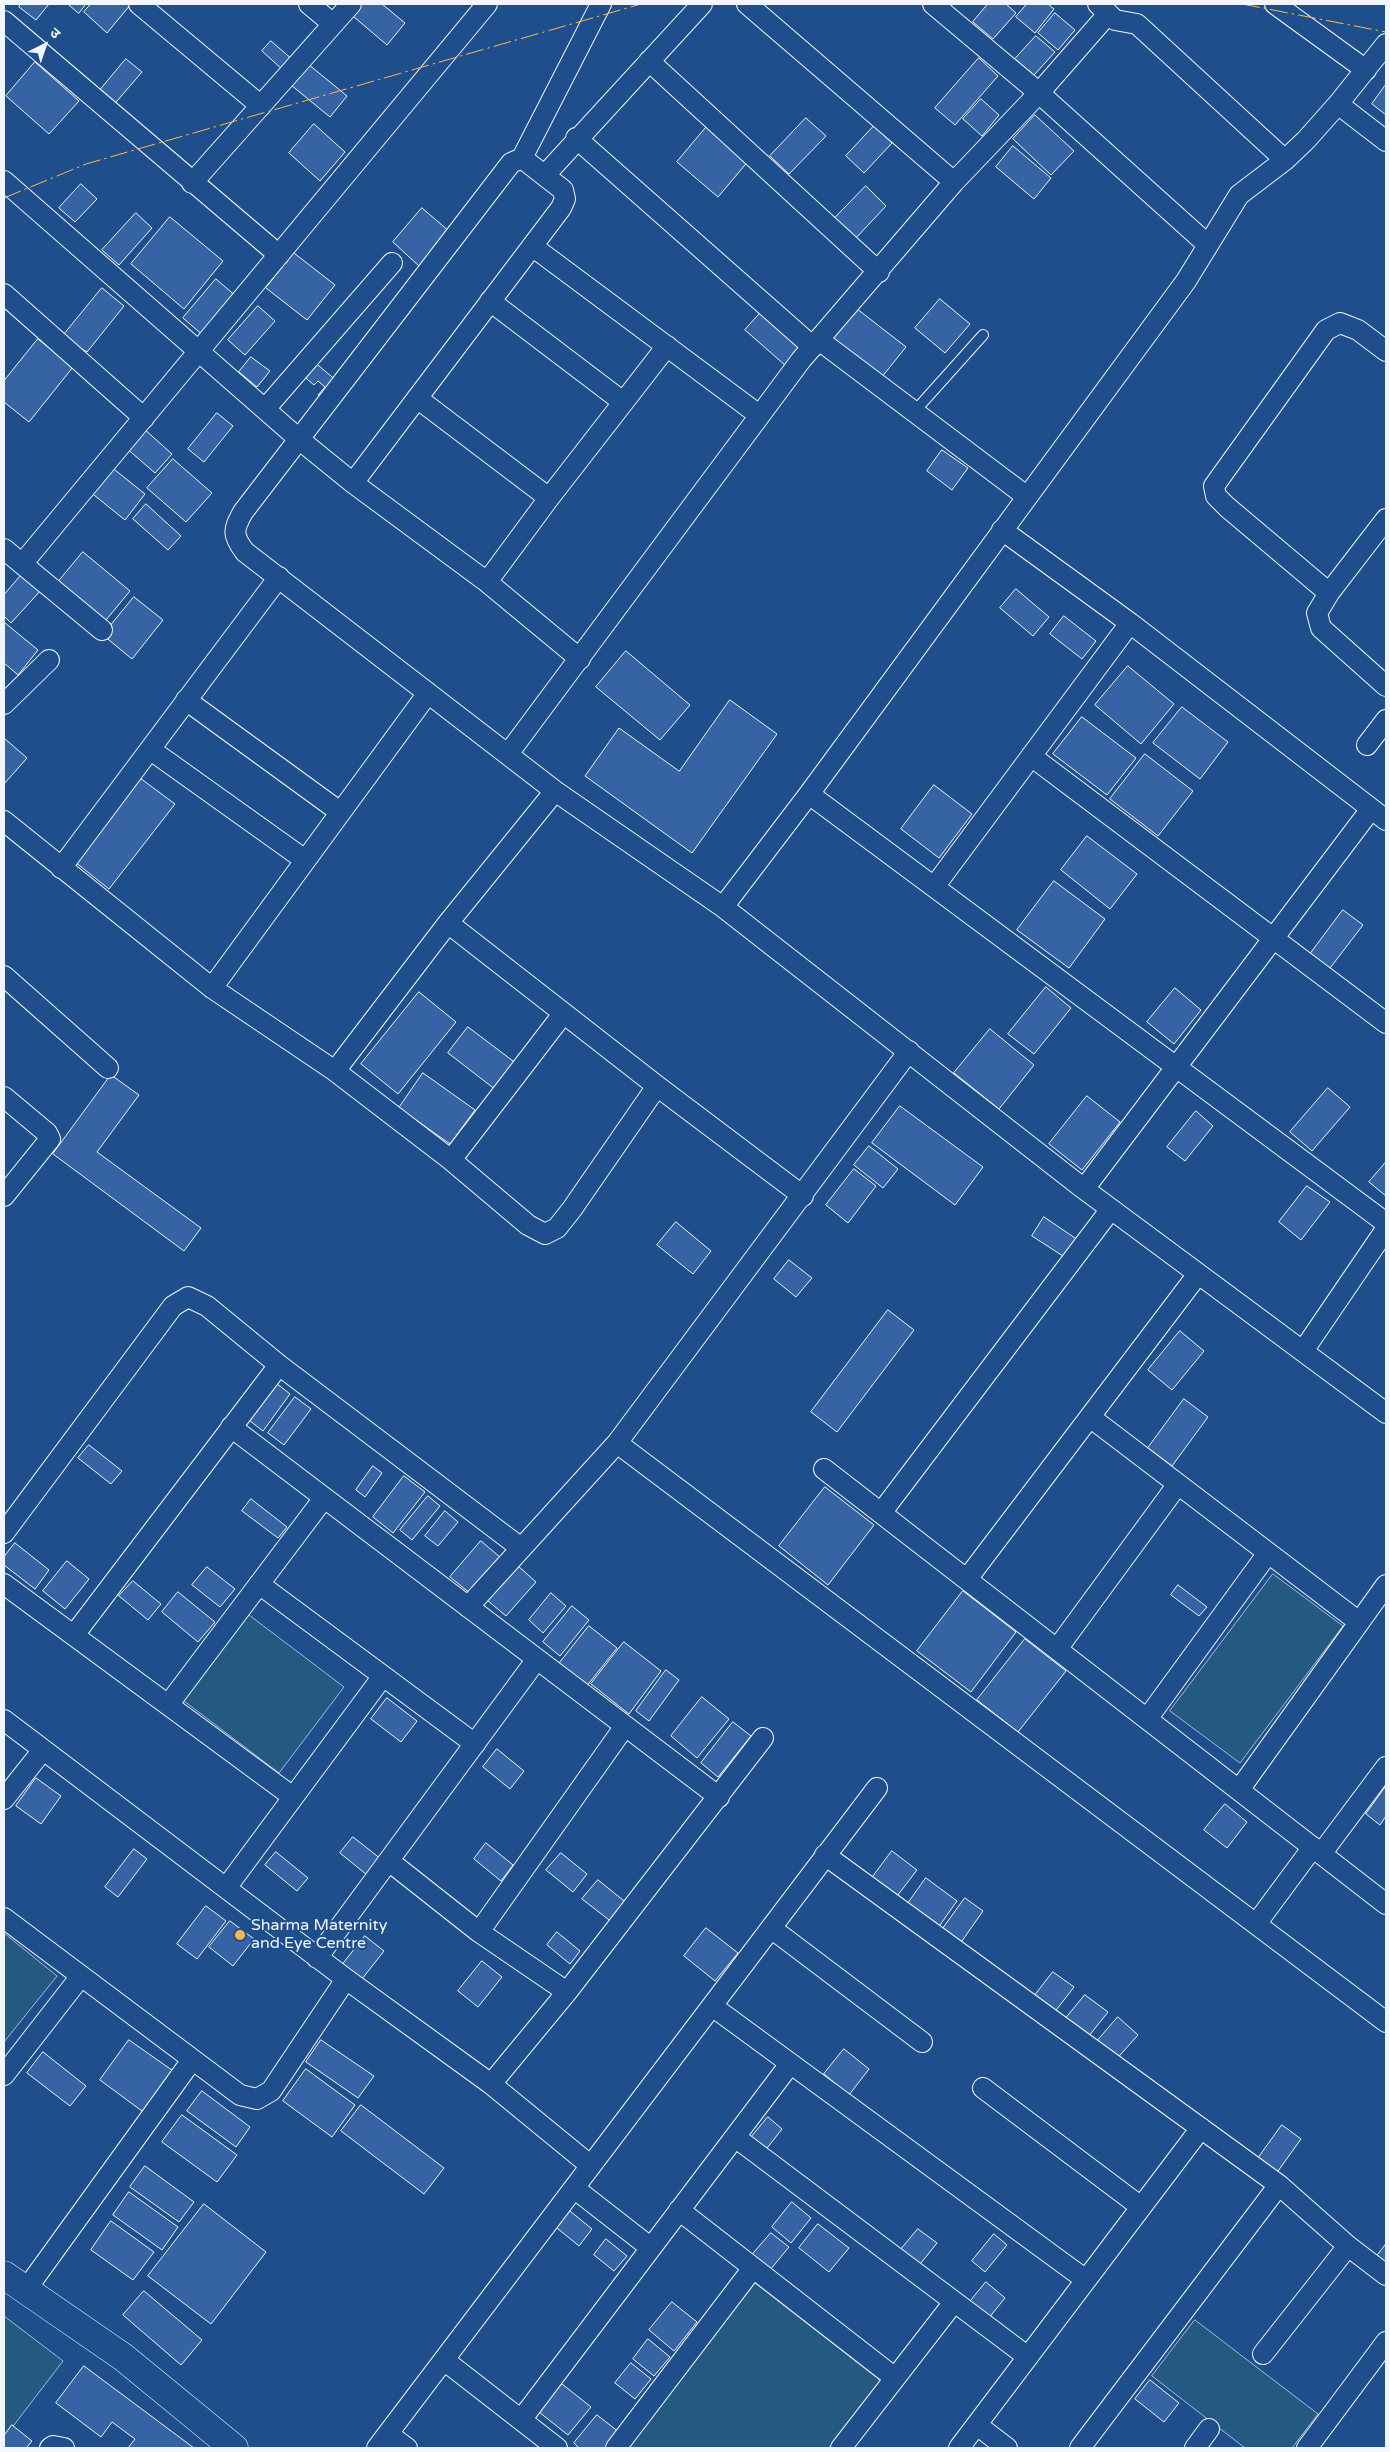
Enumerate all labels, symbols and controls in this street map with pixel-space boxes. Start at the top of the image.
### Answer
north arrow [20,20,70,70]
text: उ [46,24,64,42]
place label: Sharma Maternity and Eye Centre [251,1916,387,1954]
marker: Sharma Maternity and Eye Centre [233,1928,247,1942]

